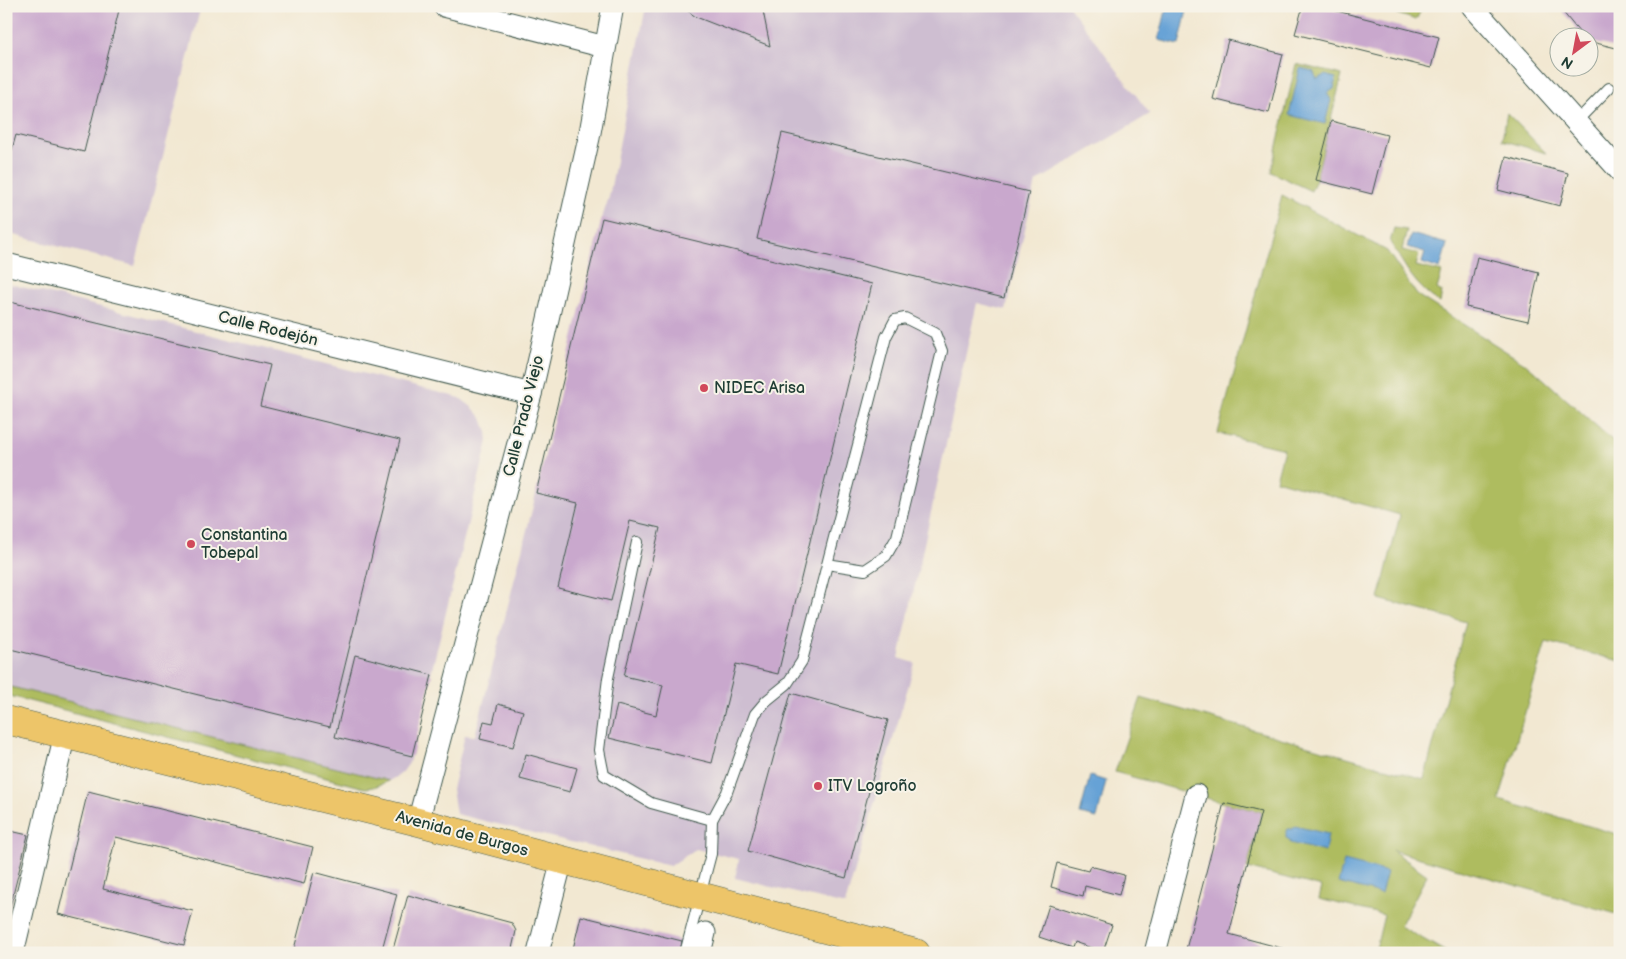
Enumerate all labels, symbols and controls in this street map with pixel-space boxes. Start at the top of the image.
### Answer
north arrow [1548,28,1598,78]
text: N [1558,53,1576,73]
street label: Calle Rodejón [216,307,320,351]
street label: Calle Prado Viejo [500,354,548,478]
place label: NIDEC Arisa [714,379,805,398]
marker: NIDEC Arisa [698,382,710,394]
place label: Constantina Tobepal [201,526,288,563]
marker: Constantina Tobepal [185,538,197,550]
place label: ITV Logroño [828,777,917,796]
marker: ITV Logroño [812,780,824,792]
street label: Avenida de Burgos [394,807,530,861]

